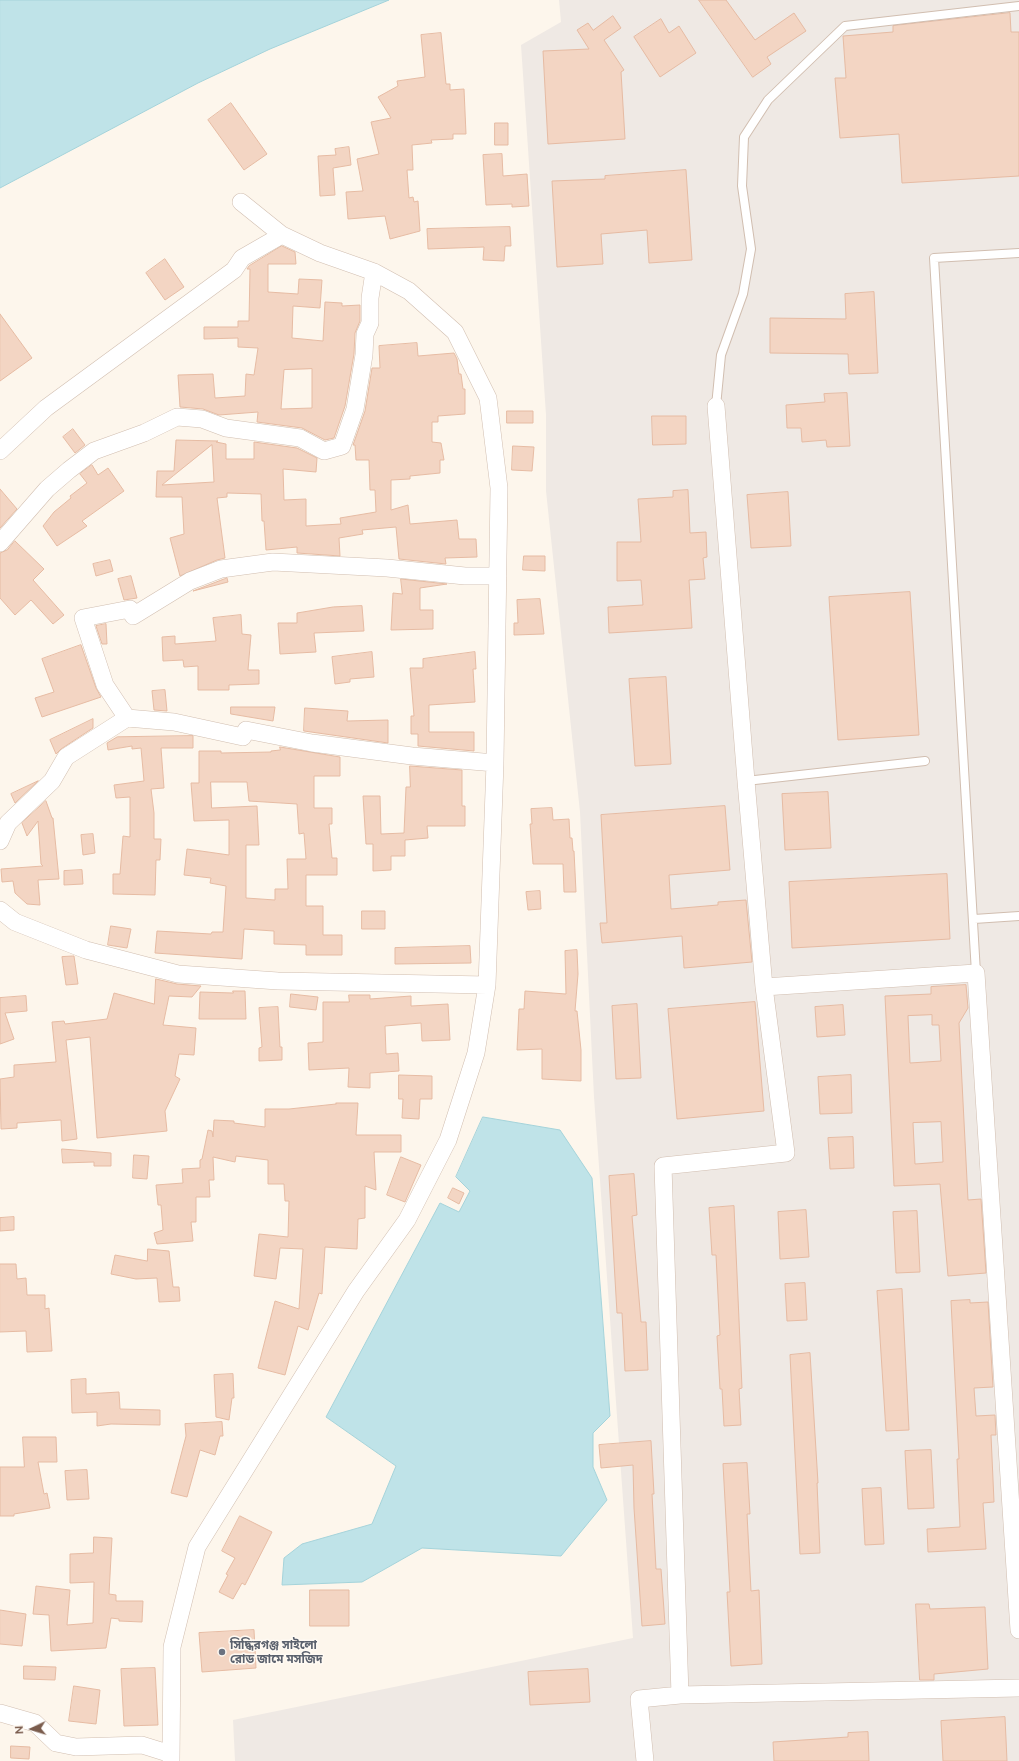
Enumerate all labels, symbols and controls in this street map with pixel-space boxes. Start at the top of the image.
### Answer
place label: সিদ্ধিরগঞ্জ সাইলো রোড জামে মসজিদ [230,1638,323,1666]
marker: সিদ্ধিরগঞ্জ সাইলো রোড জামে মসজিদ [217,1647,227,1657]
north arrow [12,1709,52,1749]
text: N [13,1725,26,1735]

